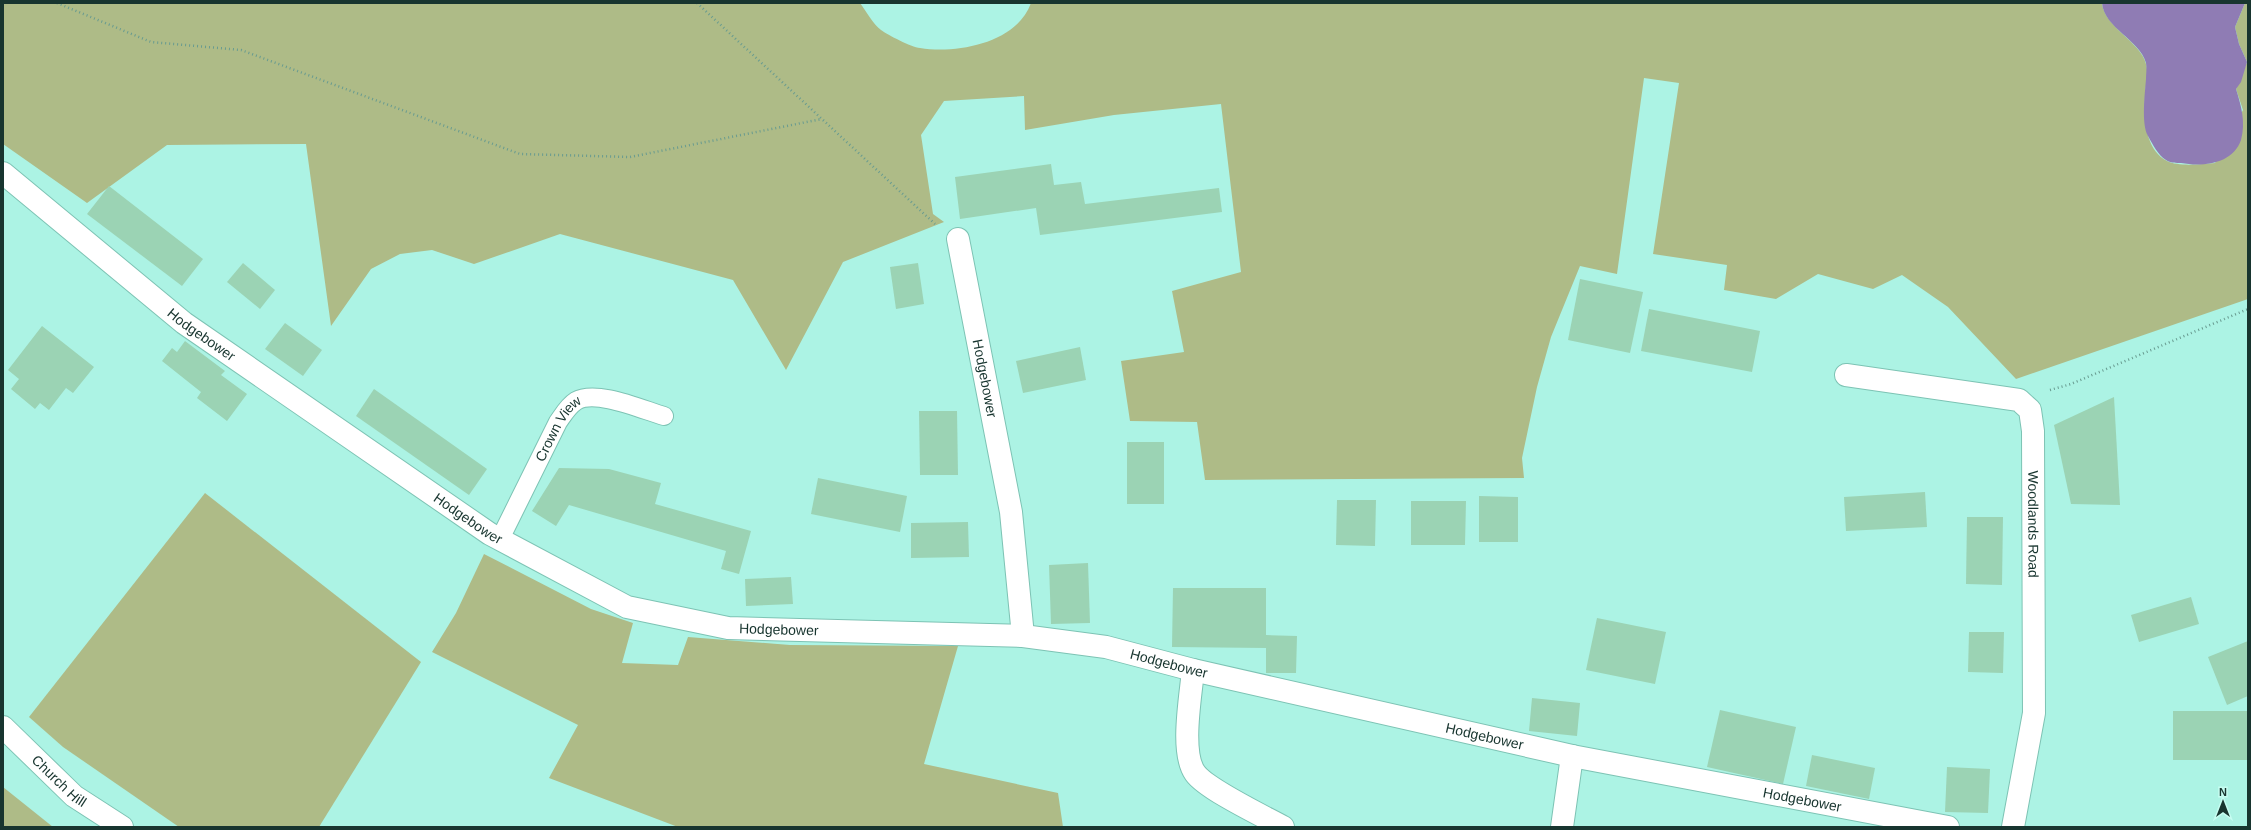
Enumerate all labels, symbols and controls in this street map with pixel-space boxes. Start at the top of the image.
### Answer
street label: Hodgebower [164,305,239,364]
street label: Hodgebower [970,338,1001,419]
street label: Crown View [532,392,584,464]
street label: Woodlands Road [2025,470,2042,578]
street label: Hodgebower [431,490,506,547]
street label: Hodgebower [739,620,819,638]
street label: Hodgebower [1128,646,1209,681]
street label: Hodgebower [1444,720,1525,753]
street label: Church Hill [29,752,89,810]
north arrow [2203,782,2243,822]
street label: Hodgebower [1762,784,1843,815]
text: N [2219,786,2227,798]

